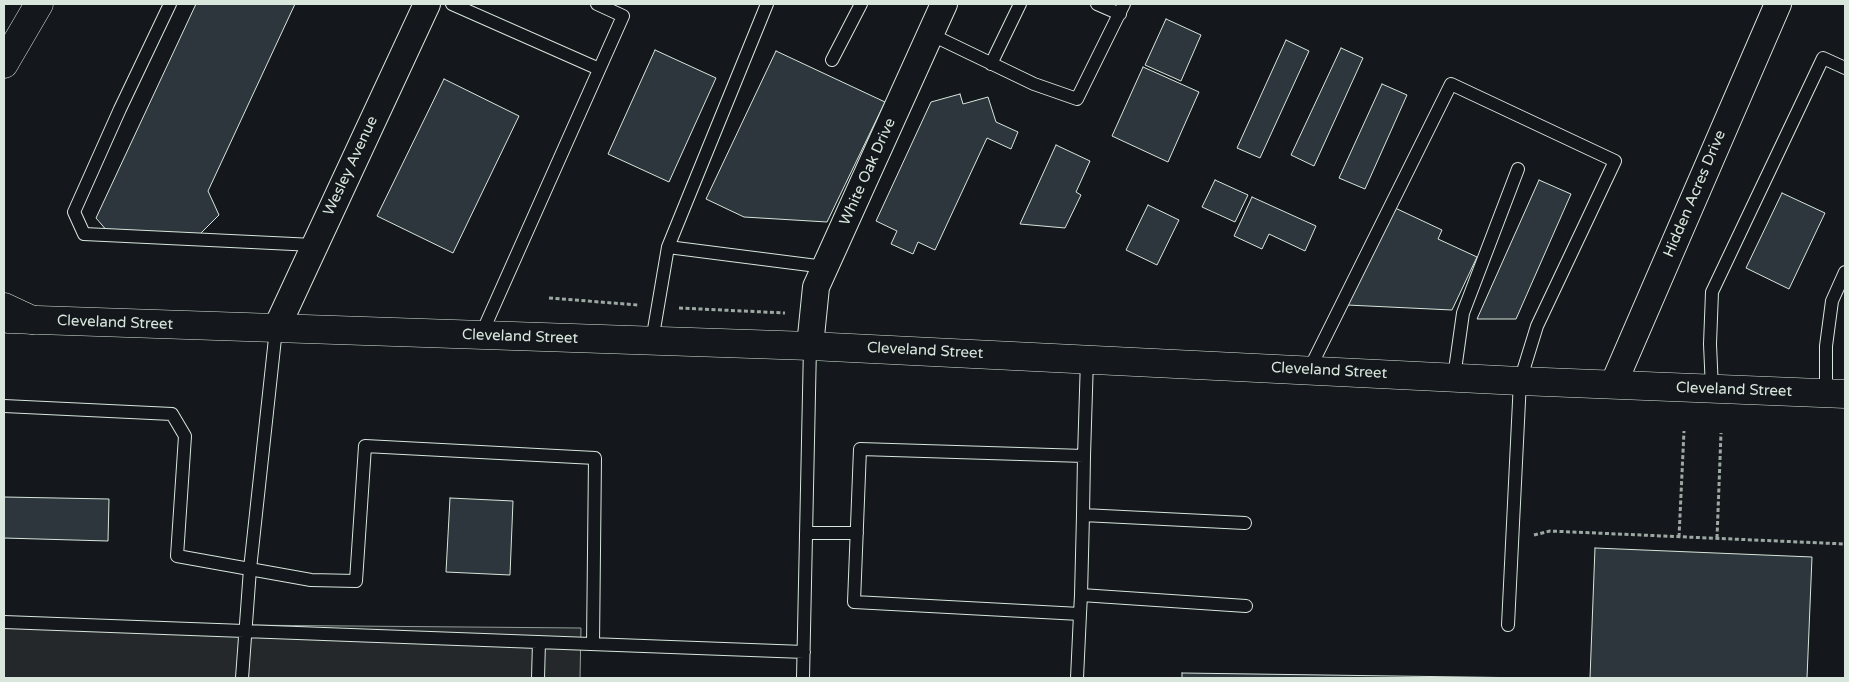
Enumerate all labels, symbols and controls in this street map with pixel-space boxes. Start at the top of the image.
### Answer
street label: Wesley Avenue [320,113,382,219]
street label: White Oak Drive [836,116,900,228]
street label: Hidden Acres Drive [1660,128,1730,260]
street label: Cleveland Street [56,312,174,334]
street label: Cleveland Street [461,326,579,348]
street label: Cleveland Street [866,339,984,363]
street label: Cleveland Street [1270,359,1388,383]
street label: Cleveland Street [1675,379,1793,401]

